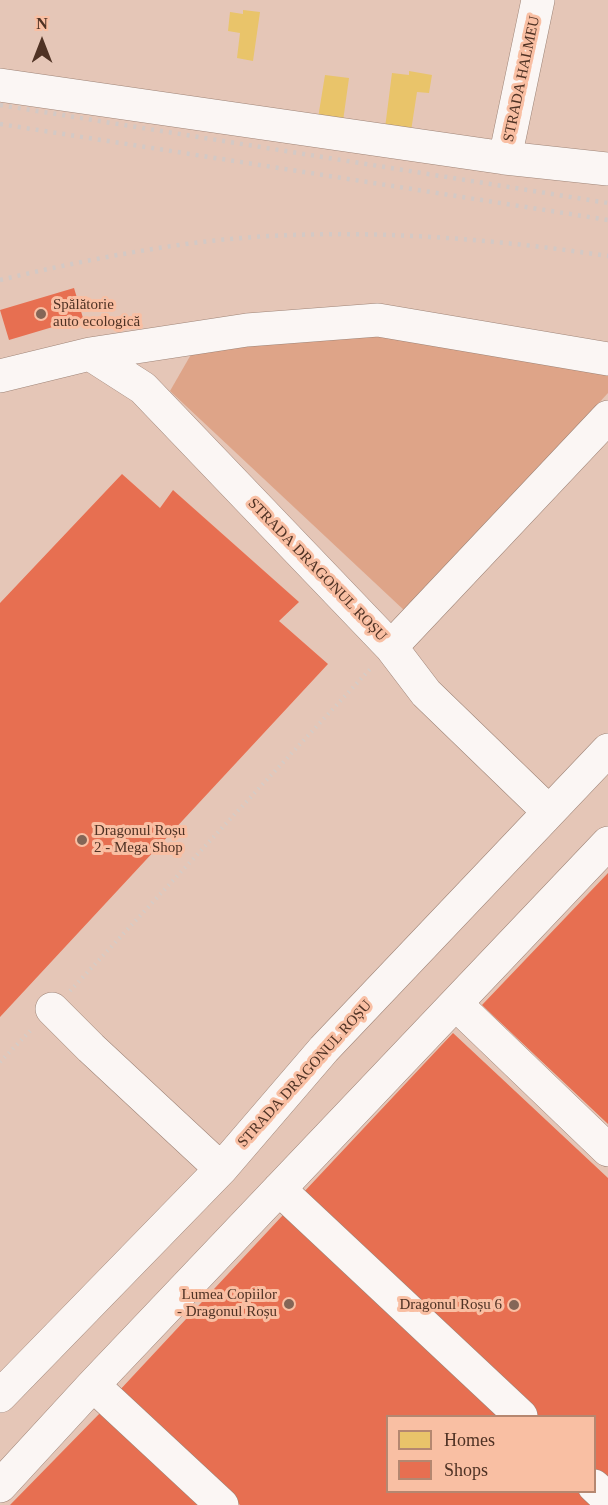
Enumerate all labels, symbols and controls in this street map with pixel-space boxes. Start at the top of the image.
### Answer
north arrow [12,12,72,72]
text: N [36,15,48,32]
street label: STRADA HALMEU [500,15,544,143]
place label: Spălătorie auto ecologică [53,296,140,331]
marker: Spălătorie auto ecologică [34,307,48,321]
street label: STRADA DRAGONUL ROȘU [244,495,390,645]
place label: Dragonul Roșu 2 - Mega Shop [94,822,185,857]
marker: Dragonul Roșu 2 - Mega Shop [75,833,89,847]
street label: STRADA DRAGONUL ROȘU [234,997,376,1151]
place label: Lumea Copiilor - Dragonul Roșu [177,1286,277,1321]
place label: Dragonul Roșu 6 [400,1296,502,1314]
marker: Lumea Copiilor - Dragonul Roșu [282,1297,296,1311]
marker: Dragonul Roșu 6 [507,1298,521,1312]
legend [386,1415,596,1493]
text: Homes [444,1430,495,1450]
text: Shops [444,1460,488,1480]

